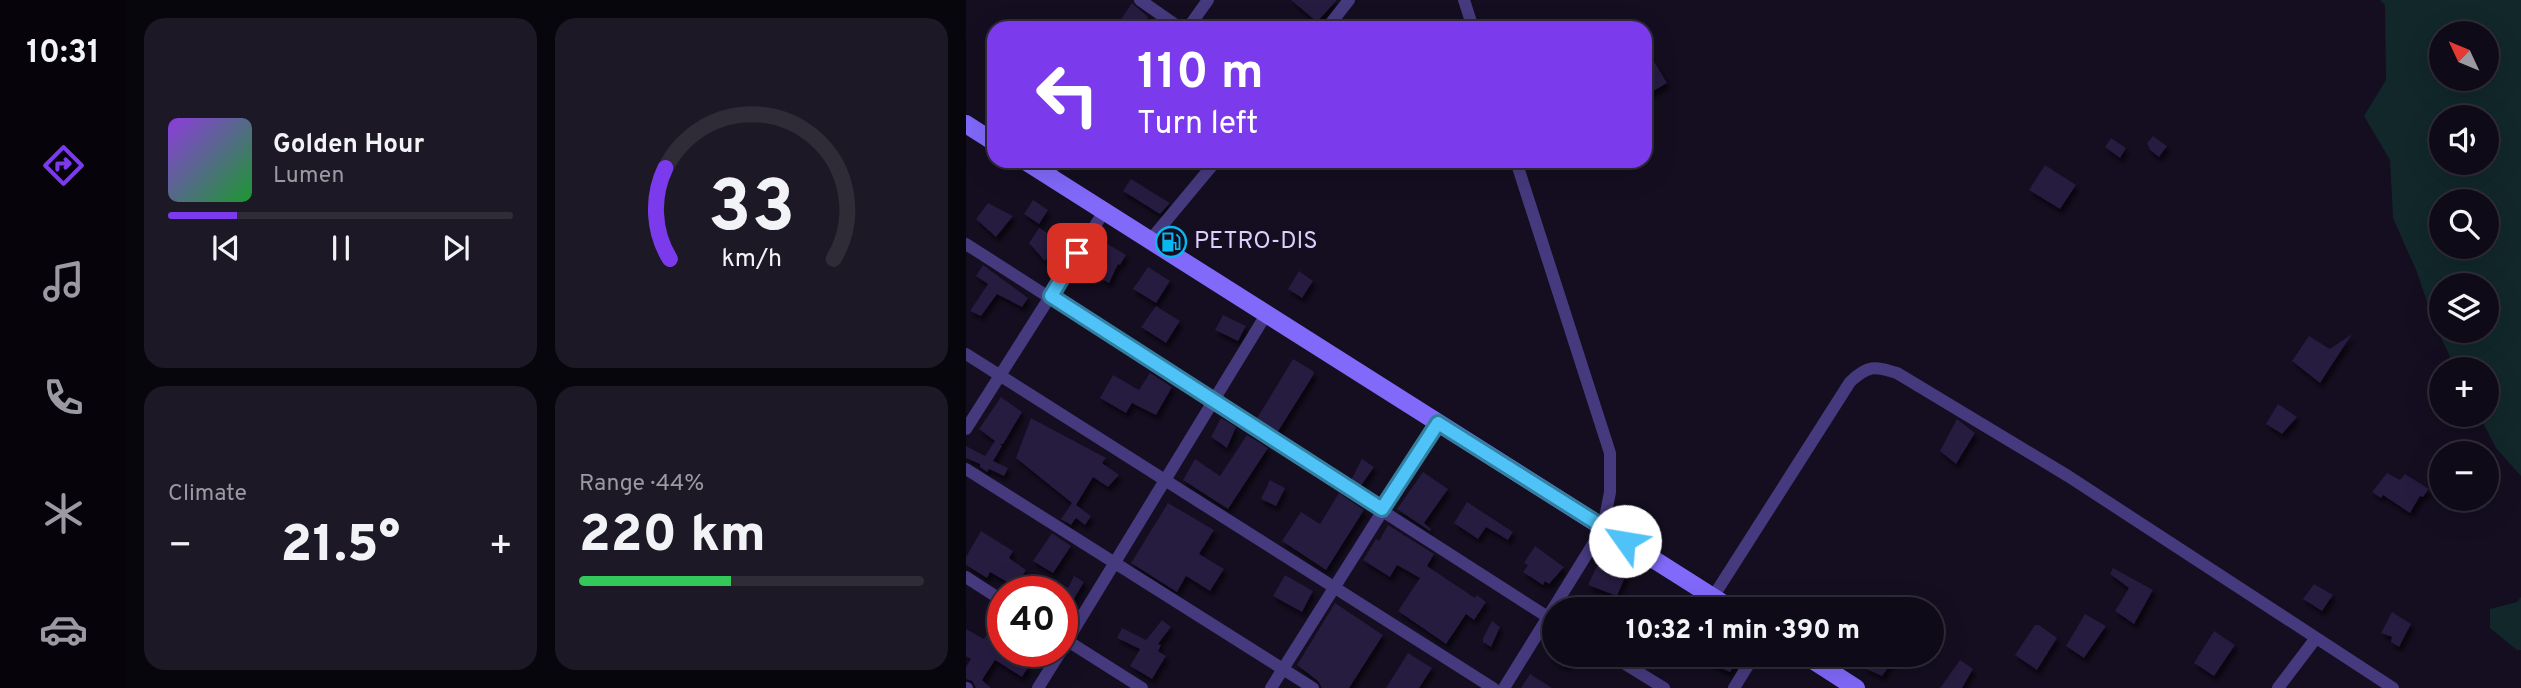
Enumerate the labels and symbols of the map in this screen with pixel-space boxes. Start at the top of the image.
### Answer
north arrow [2429,21,2499,91]
pin [1047,223,1107,283]
fuel station icon: PETRO-DIS [1154,225,1188,259]
place label: PETRO-DIS [1194,227,1318,257]
position arrow [1588,504,1662,578]
speed limit sign: 40 [987,576,1078,667]

